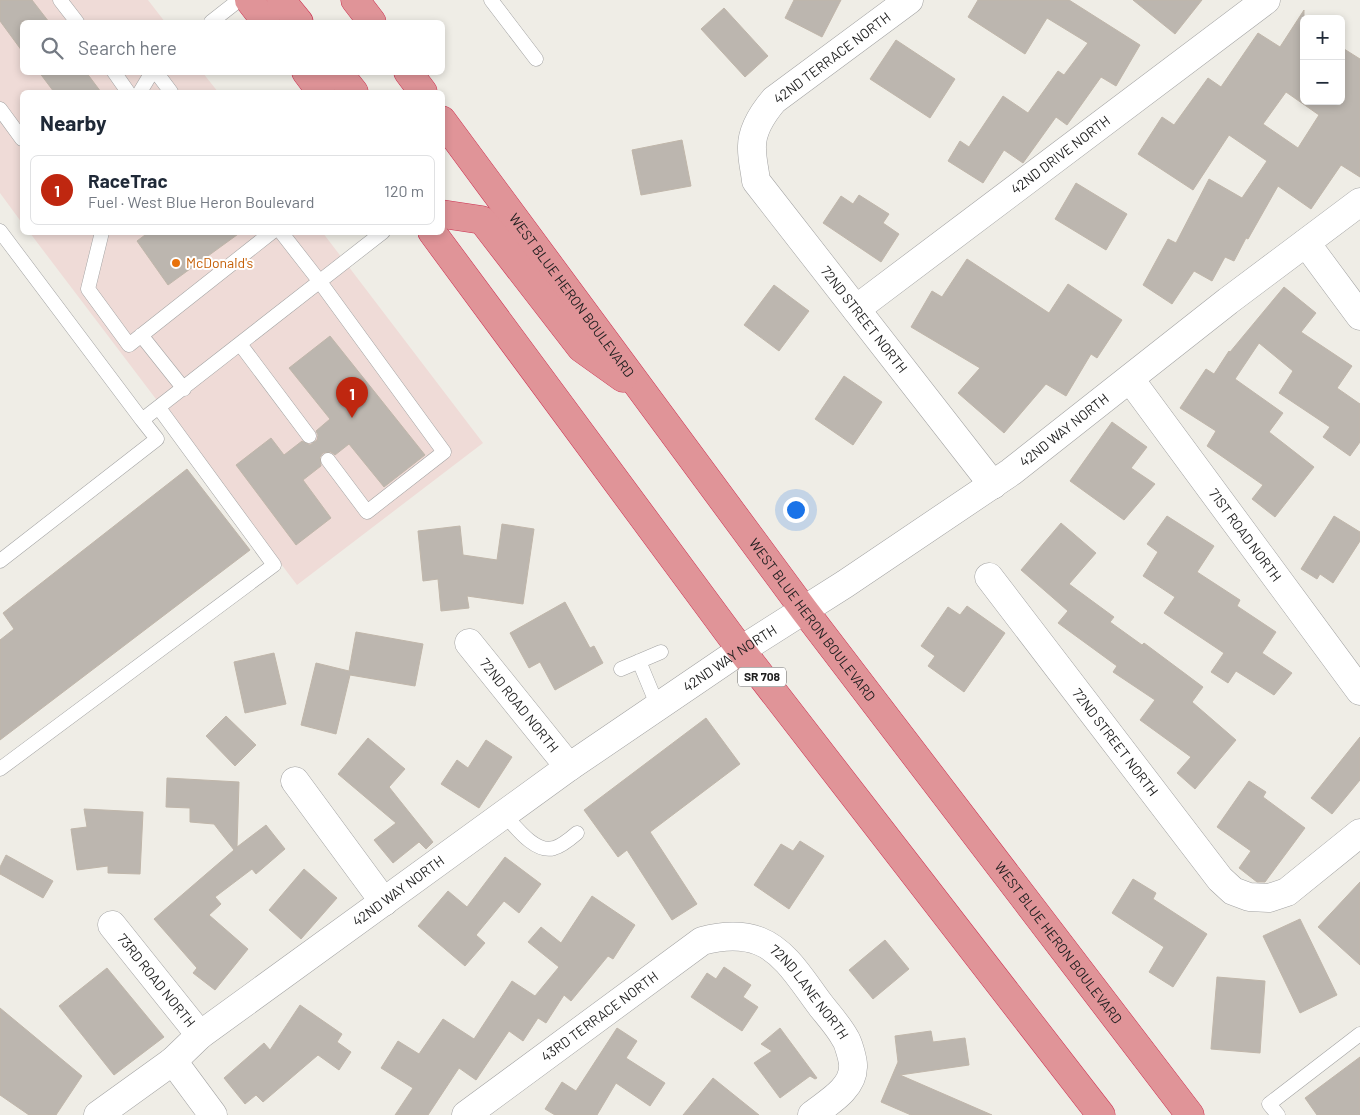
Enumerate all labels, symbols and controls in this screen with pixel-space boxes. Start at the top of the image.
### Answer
street label: 42ND TERRACE NORTH [770,8,894,107]
map controls [1300,15,1345,105]
button: + [1300,15,1345,60]
search box [20,20,445,75]
icon: search [38,34,66,62]
text: Search here [78,36,177,59]
button: − [1300,60,1345,105]
text: Nearby [40,110,106,135]
street label: 42ND DRIVE NORTH [1007,112,1113,197]
text: RaceTrac [88,169,168,192]
text: 1 [54,181,60,200]
text: 120 m [384,181,424,200]
text: Fuel · West Blue Heron Boulevard [88,192,314,211]
street label: WEST BLUE HERON BOULEVARD [506,210,638,380]
place label: McDonald's [186,254,254,271]
marker: McDonald's [170,257,182,269]
street label: 72ND STREET NORTH [818,262,911,376]
pin: 1 [336,377,368,418]
street label: 42ND WAY NORTH [1016,389,1112,470]
street label: 71ST ROAD NORTH [1206,485,1285,585]
your location [783,497,809,523]
street label: WEST BLUE HERON BOULEVARD [746,535,879,704]
street label: 42ND WAY NORTH [679,621,780,695]
street label: 72ND ROAD NORTH [477,654,563,755]
road number: SR 708 [738,668,786,686]
street label: 72ND STREET NORTH [1069,685,1162,799]
street label: 42ND WAY NORTH [349,852,447,930]
street label: WEST BLUE HERON BOULEVARD [991,858,1126,1027]
street label: 73RD ROAD NORTH [114,930,199,1030]
street label: 72ND LANE NORTH [767,941,853,1042]
street label: 43RD TERRACE NORTH [537,967,661,1065]

